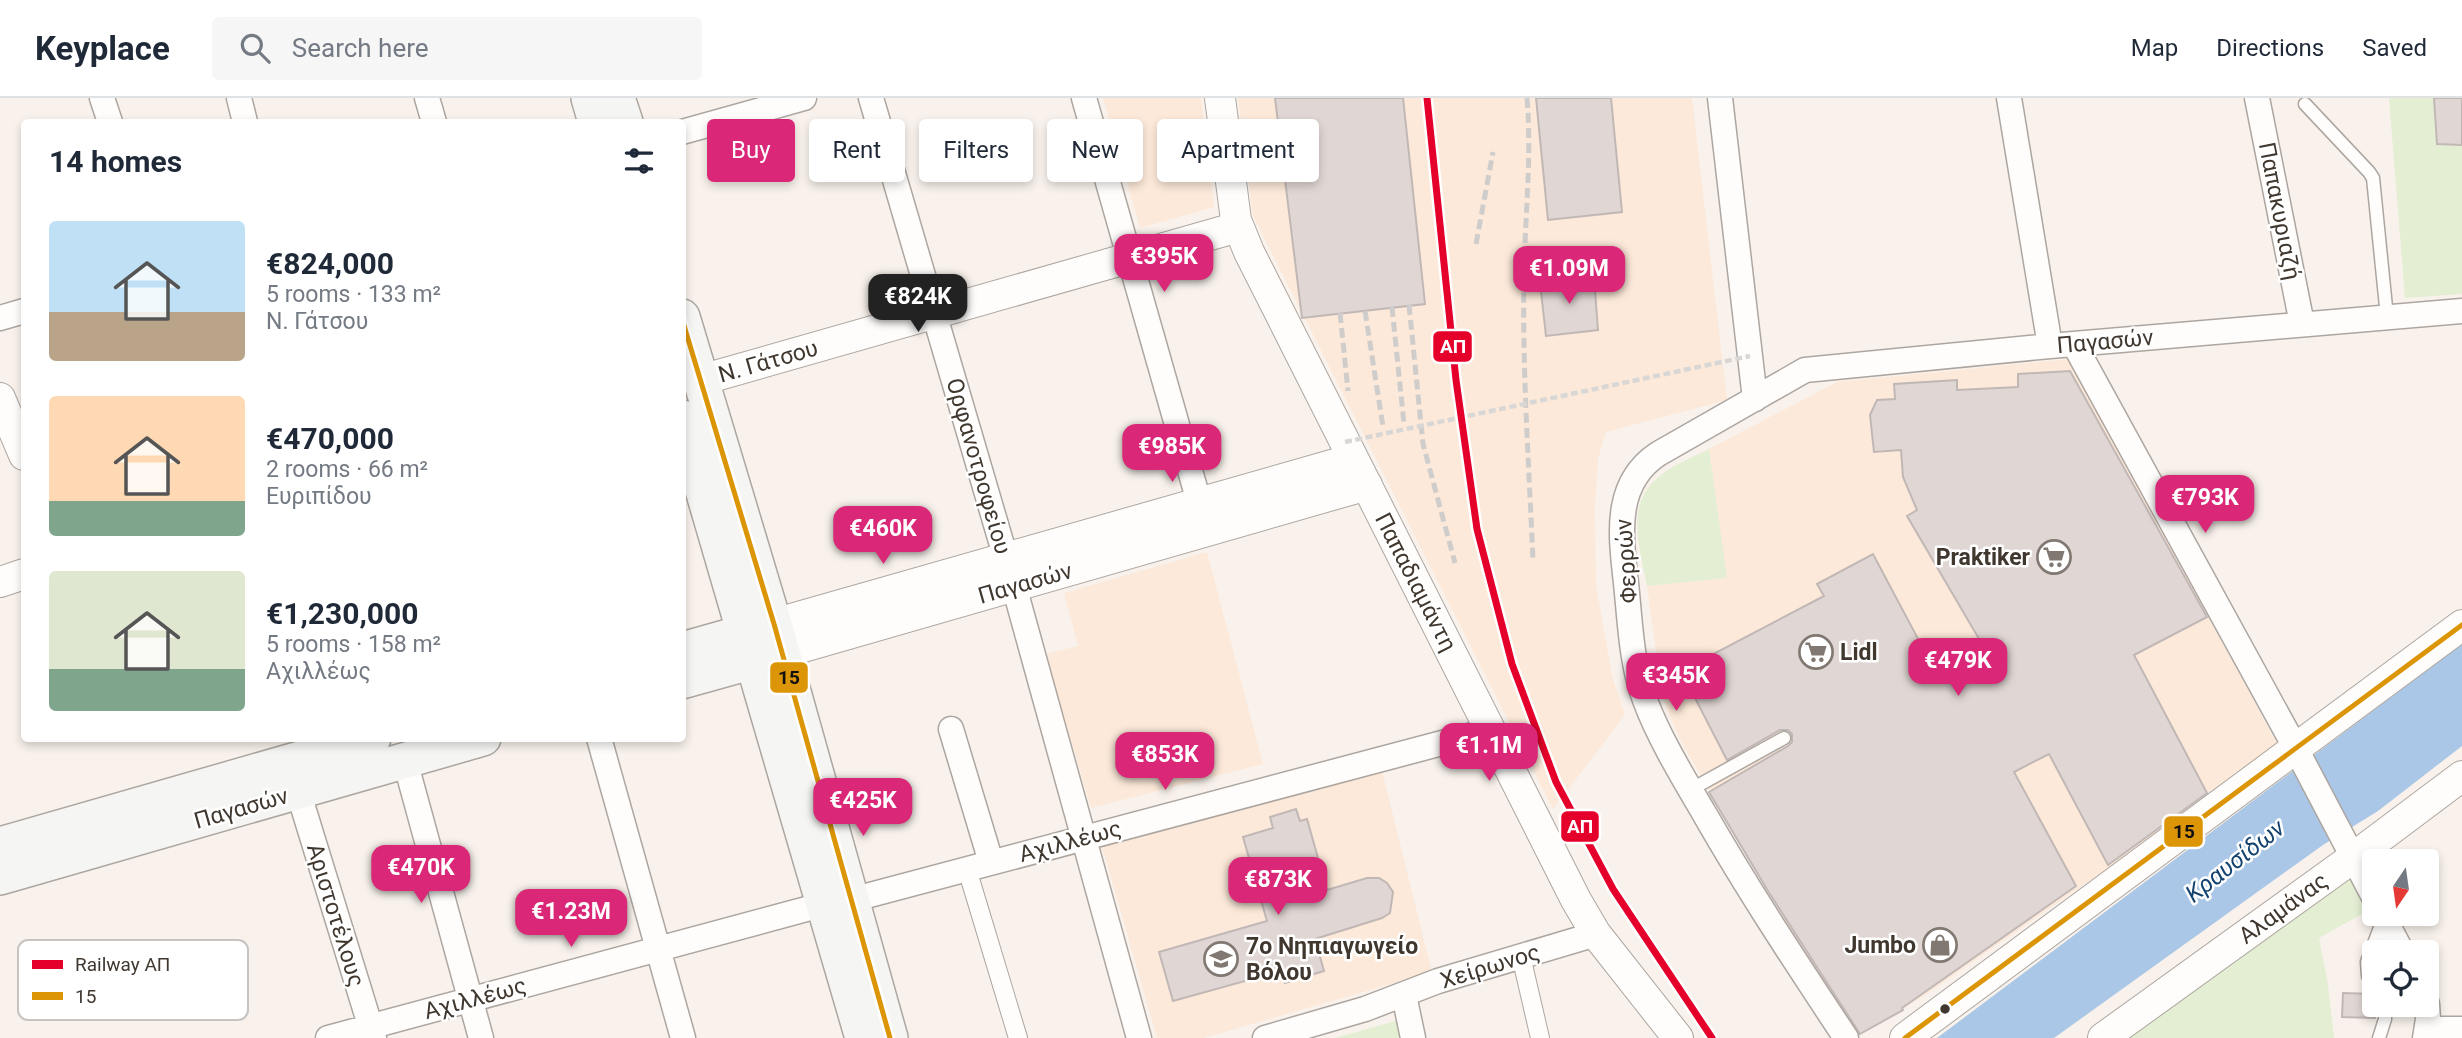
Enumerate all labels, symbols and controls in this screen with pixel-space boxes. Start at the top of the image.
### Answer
search box [212,17,702,80]
text: Keyplace [35,29,170,68]
icon: search [236,29,274,67]
text: Search here [292,33,429,63]
text: Map [2131,34,2178,62]
text: Directions [2216,34,2324,62]
text: Saved [2362,34,2427,62]
chip: Buy [707,119,795,182]
chip: Rent [809,119,905,182]
chip: Filters [919,119,1033,182]
chip: New [1047,119,1143,182]
chip: Apartment [1157,119,1319,182]
street label: Παπακυριαζή [2253,140,2306,282]
icon: filters [620,142,658,180]
text: 14 homes [49,144,182,179]
pin: €395K [1115,234,1213,294]
text: €395K [1130,243,1198,270]
text: €824,000 [266,246,394,281]
pin: €1.09M [1512,246,1626,306]
icon: home [105,249,189,333]
text: €1.09M [1529,255,1609,282]
pin: €824K [869,274,967,334]
text: 5 rooms · 133 m² [266,281,441,308]
text: €824K [884,283,952,310]
text: Ν. Γάτσου [266,308,368,335]
street label: Παγασών [2056,324,2154,359]
line badge: ΑΠ [1432,330,1473,363]
street label: Ν. Γάτσου [715,334,821,389]
text: ΑΠ [1440,335,1466,358]
street label: Ορφανοτροφείου [940,375,1017,557]
text: €470,000 [266,421,394,456]
icon: home [105,424,189,508]
pin: €985K [1123,424,1221,484]
text: €985K [1138,433,1206,460]
text: 2 rooms · 66 m² [266,456,428,483]
pin: €793K [2156,476,2254,535]
text: Ευριπίδου [266,483,372,510]
text: €793K [2171,484,2239,511]
pin: €460K [834,506,932,566]
street label: Παπαδιαμάντη [1369,508,1462,656]
text: €460K [849,515,917,542]
street label: Φερρών [1610,518,1643,604]
supermarket icon: Praktiker [2035,538,2073,576]
place label: Praktiker [1936,544,2031,571]
street label: Παγασών [975,557,1075,610]
text: €1,230,000 [266,596,418,631]
icon: home [105,599,189,683]
text: 5 rooms · 158 m² [266,631,441,658]
supermarket icon: Lidl [1797,633,1835,671]
pin: €479K [1909,638,2007,698]
place label: Lidl [1840,639,1878,666]
text: €479K [1924,647,1992,674]
pin: €345K [1627,654,1725,713]
text: Αχιλλέως [266,658,371,685]
line badge: 15 [769,661,809,694]
text: €345K [1642,662,1710,689]
text: 15 [778,666,800,689]
pin: €1.1M [1440,724,1538,783]
pin: €853K [1116,732,1214,792]
text: €1.1M [1456,732,1522,759]
text: €853K [1131,741,1199,768]
pin: €425K [814,778,912,838]
street label: Παγασών [191,782,291,835]
text: €425K [829,787,897,814]
line badge: ΑΠ [1560,810,1600,843]
water label: Κραυσίδων [2180,813,2291,908]
street label: Αχιλλέως [1016,815,1124,868]
text: ΑΠ [1567,815,1593,838]
line badge: 15 [2163,815,2204,848]
text: 15 [2173,820,2195,843]
street label: Αριστοτέλους [301,840,370,990]
pin: €470K [372,846,470,905]
north arrow [2362,849,2440,926]
map controls [2362,849,2439,1017]
text: €470K [387,854,455,881]
pin: €873K [1229,858,1327,917]
text: €873K [1244,866,1312,893]
street label: Αλαμάνας [2234,867,2333,950]
pin: €1.23M [514,890,628,949]
text: €1.23M [531,898,611,925]
shop icon: Jumbo [1921,926,1959,964]
place label: Jumbo [1844,932,1916,959]
place label: 7ο Νηπιαγωγείο Βόλου [1246,933,1418,986]
street label: Χείρωνος [1437,939,1543,994]
legend [18,940,248,1020]
school or university icon: 7ο Νηπιαγωγείο Βόλου [1202,940,1240,978]
button: locate [2362,940,2439,1017]
text: Railway ΑΠ [75,953,170,976]
street label: Αχιλλέως [421,972,529,1025]
text: 15 [75,985,96,1008]
unlabelled marker [1938,1002,1952,1016]

